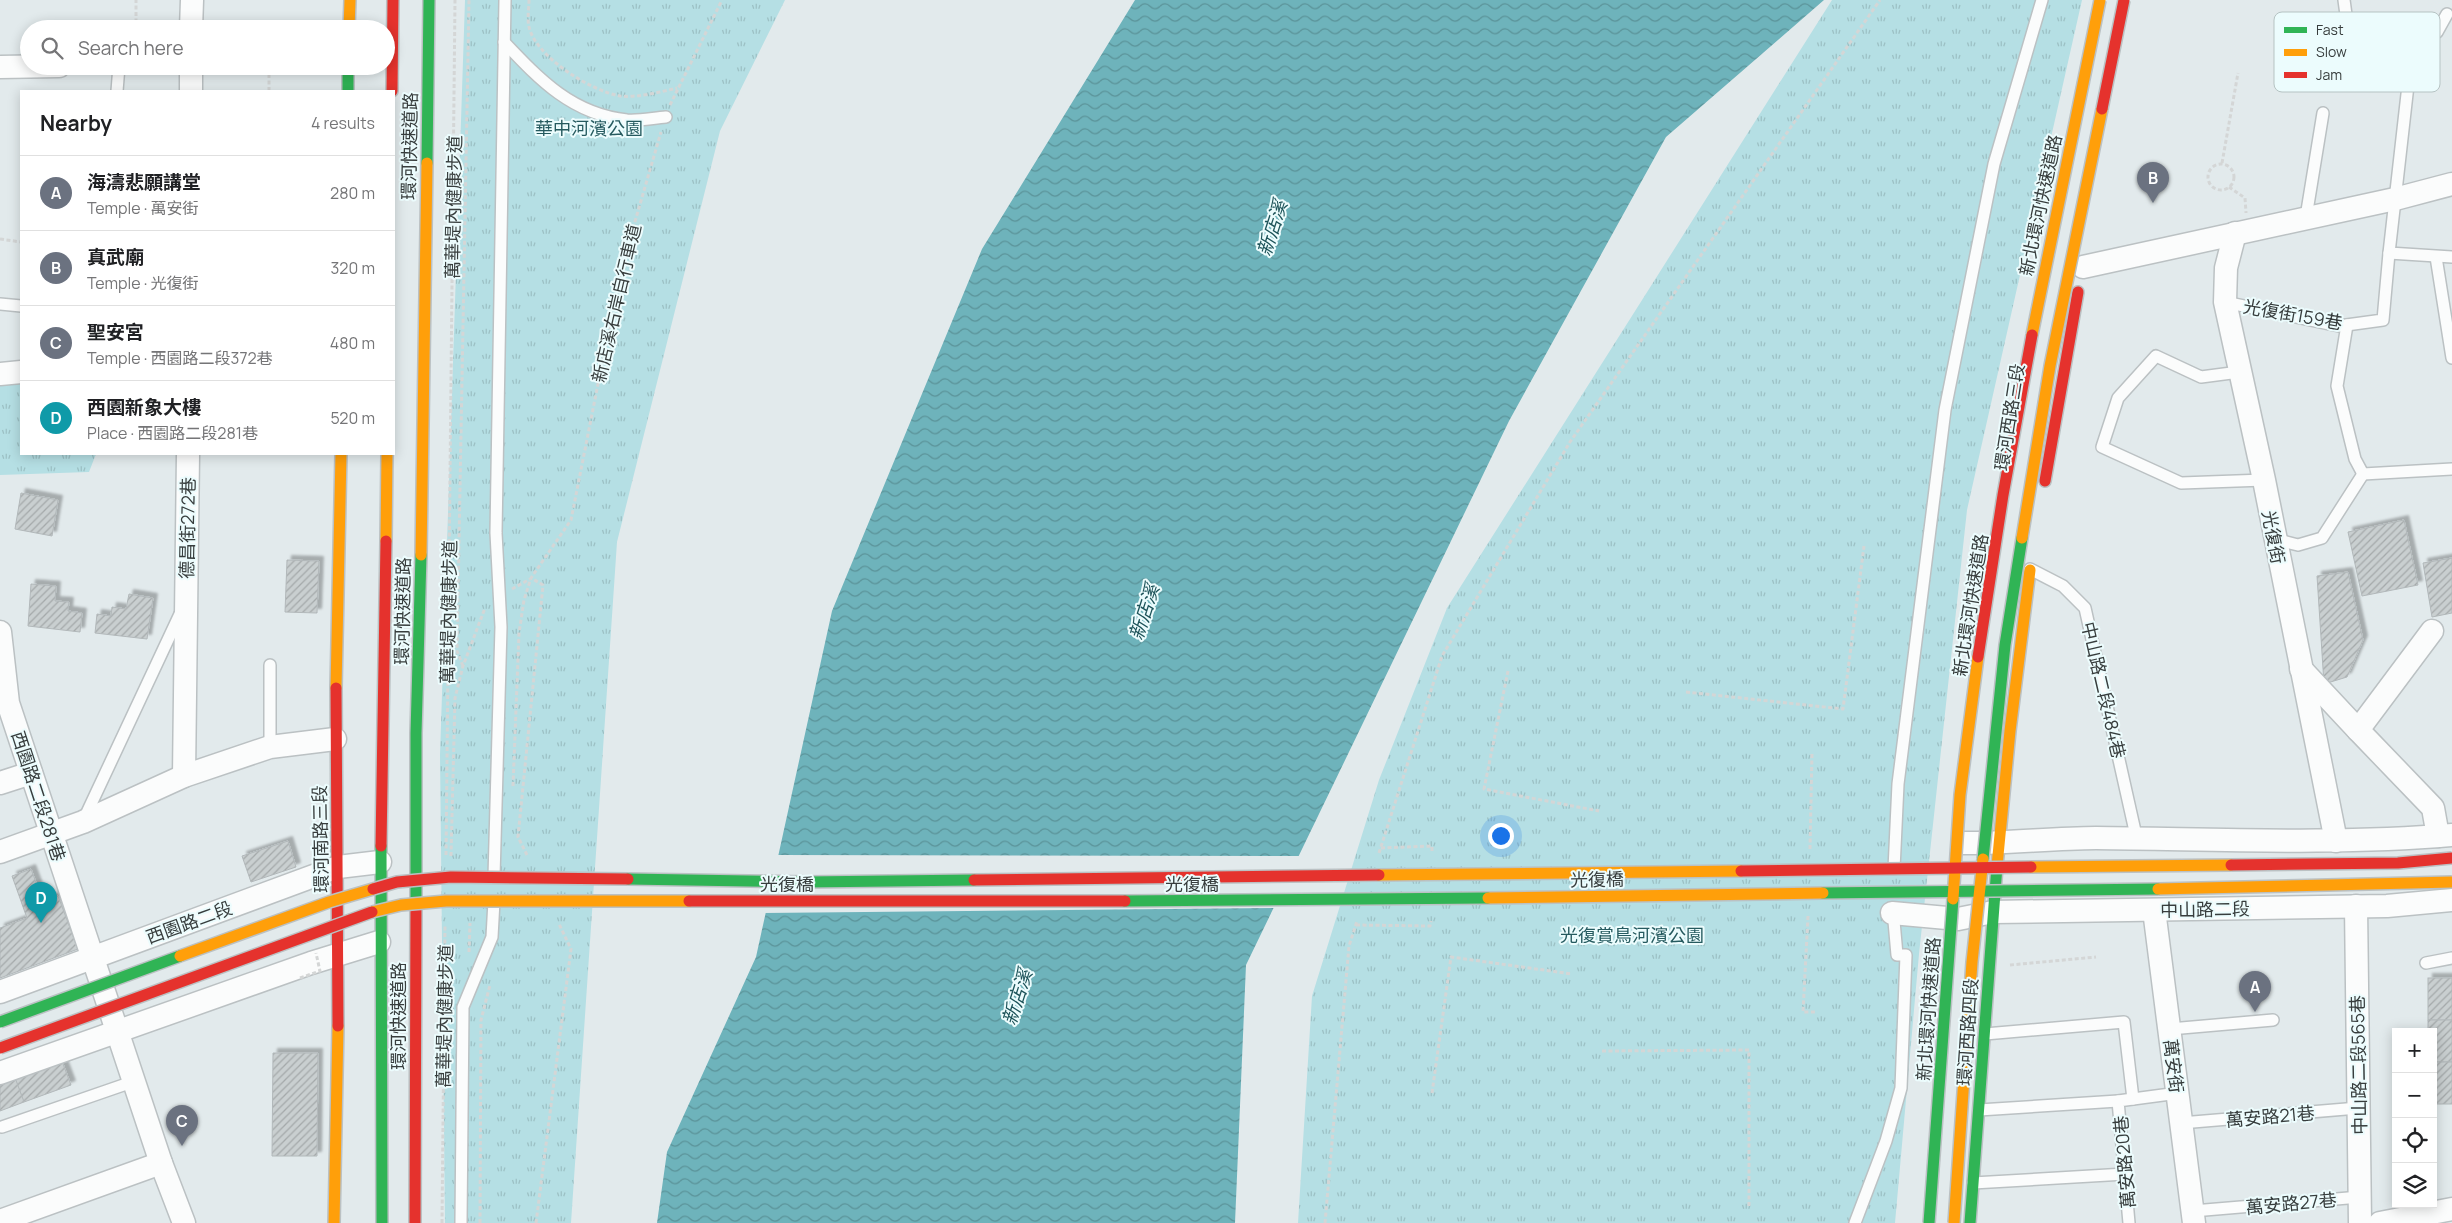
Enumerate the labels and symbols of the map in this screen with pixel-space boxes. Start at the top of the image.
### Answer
legend [2274,12,2440,92]
text: Fast [2316,20,2344,39]
text: Slow [2316,42,2347,61]
text: Jam [2316,65,2342,84]
street label: 環河快速道路 [396,92,422,200]
park label: 華中河濱公園 [535,116,643,140]
street label: 新北環河快速道路 [2013,132,2067,278]
street label: 萬華堤內健康步道 [440,135,466,279]
pin: B [2137,162,2169,203]
water label: 新店溪 [1251,194,1294,259]
street label: 新店溪右岸自行車道 [586,221,646,385]
street label: 光復街159巷 [2241,293,2345,335]
street label: 環河西路三段 [1989,362,2029,472]
street label: 德昌街272巷 [174,477,200,579]
street label: 光復街 [2257,508,2291,566]
street label: 新北環河快速道路 [1947,532,1993,678]
street label: 萬華堤內健康步道 [435,540,461,684]
street label: 環河快速道路 [389,557,415,665]
water label: 新店溪 [1123,578,1166,643]
street label: 中山路二段484巷 [2077,619,2131,761]
street label: 西園路二段281巷 [7,728,71,864]
street label: 環河南路三段 [307,785,333,893]
your location [1488,823,1514,849]
street label: 光復橋 [1570,867,1624,891]
street label: 光復橋 [760,872,814,896]
street label: 光復橋 [1165,872,1219,896]
pin: D [25,882,57,923]
street label: 西園路二段 [143,895,235,949]
street label: 中山路二段 [2160,896,2250,922]
park label: 光復賞鳥河濱公園 [1560,923,1704,947]
street label: 新北環河快速道路 [1911,936,1945,1082]
street label: 萬華堤內健康步道 [431,944,457,1088]
street label: 環河快速道路 [386,962,410,1070]
water label: 新店溪 [996,963,1039,1028]
pin: A [2239,971,2271,1012]
street label: 環河西路四段 [1951,977,1983,1087]
street label: 中山路二段565巷 [2345,995,2371,1135]
street label: 萬安街 [2159,1038,2189,1094]
street label: 萬安路21巷 [2224,1100,2316,1132]
pin: C [166,1105,198,1146]
street label: 萬安路20巷 [2108,1115,2140,1209]
street label: 萬安路27巷 [2244,1187,2338,1219]

